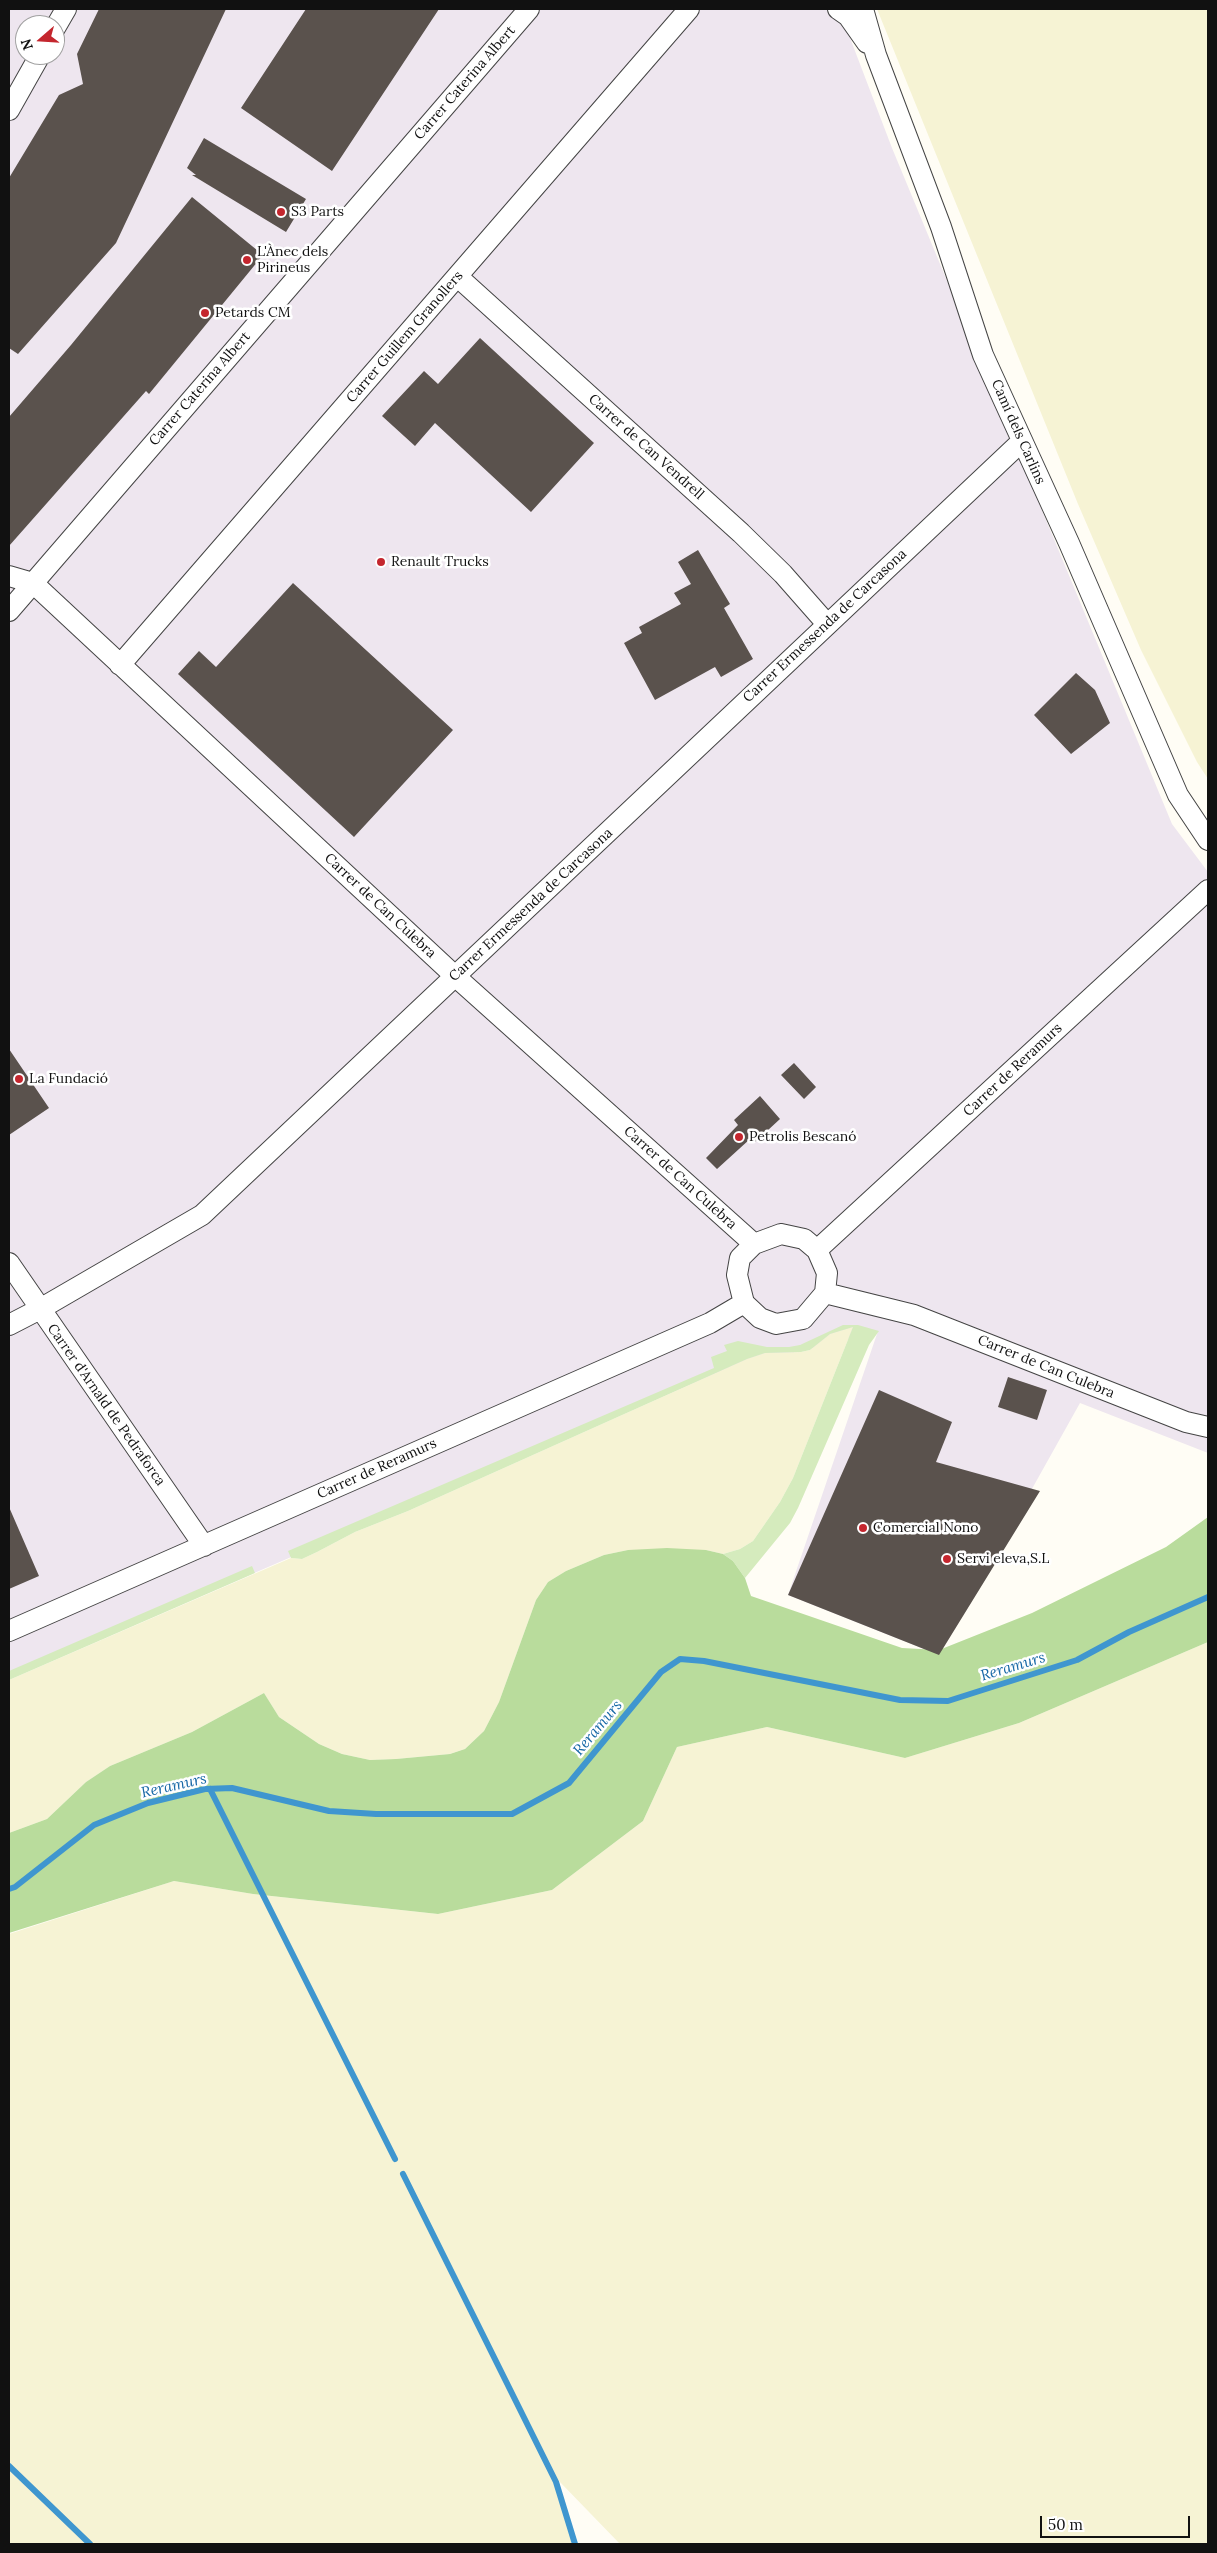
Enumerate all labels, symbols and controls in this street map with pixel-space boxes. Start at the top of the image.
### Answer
north arrow [15,15,65,65]
street label: Carrer Caterina Albert [411,23,519,143]
text: N [16,37,37,53]
place label: S3 Parts [291,204,344,220]
marker: S3 Parts [275,206,287,218]
place label: L'Ànec dels Pirineus [257,244,328,276]
marker: L'Ànec dels Pirineus [241,254,253,266]
street label: Carrer Guillem Granollers [343,268,467,406]
place label: Petards CM [215,305,291,321]
marker: Petards CM [199,307,211,319]
street label: Carrer Caterina Albert [146,329,254,449]
street label: Camí dels Carlins [987,377,1049,487]
street label: Carrer de Can Vendrell [585,391,707,503]
street label: Carrer Ermessenda de Carcasona [740,546,910,706]
place label: Renault Trucks [391,554,489,570]
marker: Renault Trucks [375,556,387,568]
street label: Carrer Ermessenda de Carcasona [446,825,616,985]
street label: Carrer de Can Culebra [321,850,439,962]
street label: Carrer de Reramurs [960,1020,1066,1120]
place label: La Fundació [29,1071,108,1087]
marker: La Fundació [13,1073,25,1085]
street label: Carrer de Can Culebra [620,1123,740,1233]
place label: Petrolis Bescanó [749,1129,856,1145]
marker: Petrolis Bescanó [733,1131,745,1143]
street label: Carrer d'Arnald de Pedraforca [44,1321,168,1489]
street label: Carrer de Can Culebra [975,1332,1117,1402]
street label: Carrer de Reramurs [315,1435,439,1503]
place label: Comercial Nono [873,1520,979,1536]
marker: Comercial Nono [857,1522,869,1534]
place label: Servi eleva,S.L [957,1551,1049,1567]
marker: Servi eleva,S.L [941,1553,953,1565]
water label: Reramurs [979,1649,1047,1685]
water label: Reramurs [570,1697,626,1759]
water label: Reramurs [140,1770,208,1802]
scale bar [1042,2506,1192,2538]
text: 50 m [1048,2515,1083,2534]

